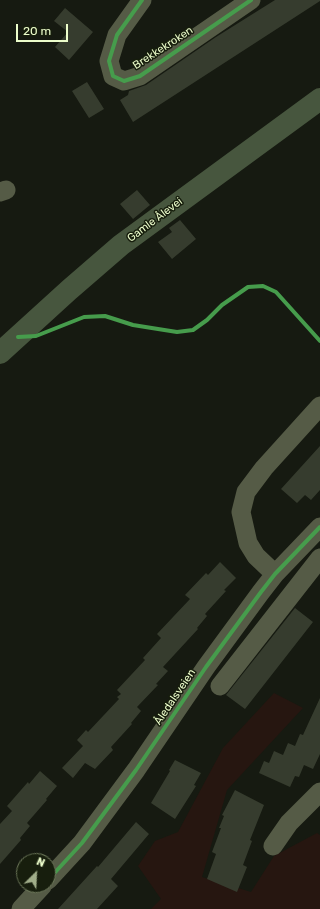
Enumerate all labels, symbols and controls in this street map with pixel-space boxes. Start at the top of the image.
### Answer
scale bar [18,16,70,42]
text: 20 m [23,24,51,38]
street label: Brekkekroken [130,24,196,72]
street label: Gamle Ålevei [125,195,185,245]
street label: Åledalsveien [152,667,198,727]
north arrow [16,853,56,893]
text: N [34,855,47,870]

